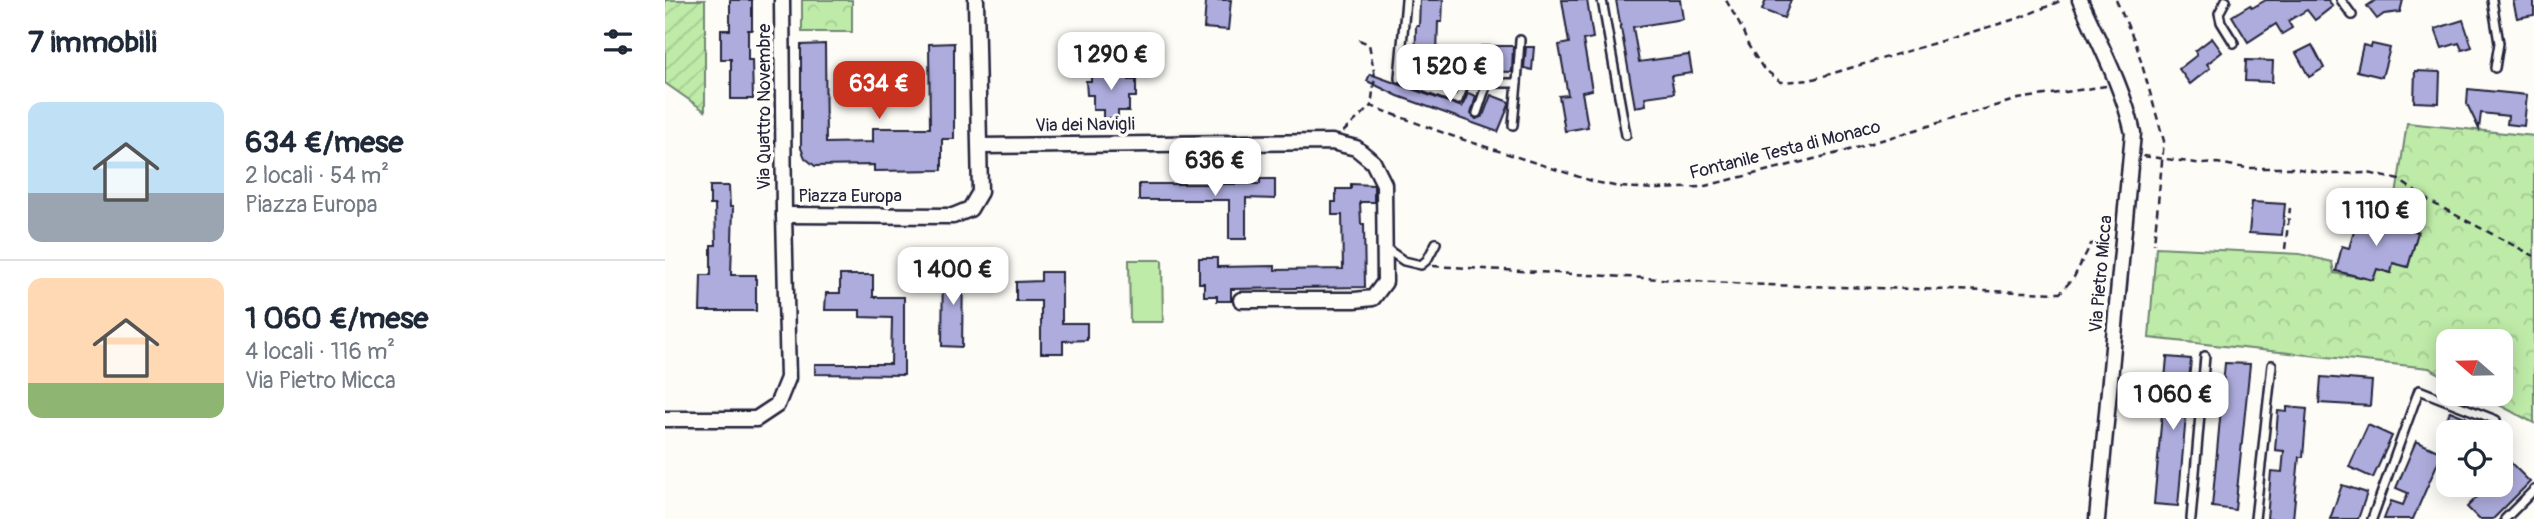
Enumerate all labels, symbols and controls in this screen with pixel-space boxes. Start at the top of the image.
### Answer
icon: filters [599,23,637,61]
text: 7 immobili [28,24,157,61]
street label: Via Quattro Novembre [753,24,776,190]
pin: 1 290 € [1046,32,1176,92]
text: 1 290 € [1074,40,1148,69]
pin: 1 520 € [1385,44,1515,104]
text: 1 520 € [1412,52,1488,81]
pin: 634 € [830,61,928,121]
text: 634 € [849,69,909,98]
street label: Via dei Navigli [1035,113,1135,137]
street label: Fontanile Testa di Monaco [1687,115,1883,185]
text: 634 €/mese [245,124,403,161]
icon: home [84,130,168,214]
pin: 636 € [1166,138,1264,198]
text: 636 € [1185,146,1245,175]
text: 2 locali · 54 m² [245,161,389,190]
street label: Piazza Europa [798,185,902,208]
pin: 1 110 € [2311,188,2441,248]
text: Piazza Europa [245,190,378,219]
text: 1 110 € [2342,196,2410,225]
street label: Via Pietro Micca [2084,214,2118,334]
pin: 1 400 € [888,247,1018,307]
text: 1 400 € [914,255,992,284]
text: 1 060 €/mese [245,300,428,337]
icon: home [84,306,168,390]
north arrow [2436,329,2513,406]
map controls [2436,329,2513,497]
text: 4 locali · 116 m² [245,337,395,366]
text: Via Pietro Micca [245,366,396,395]
pin: 1 060 € [2108,372,2238,432]
text: 1 060 € [2134,380,2212,409]
button: locate [2436,420,2513,497]

